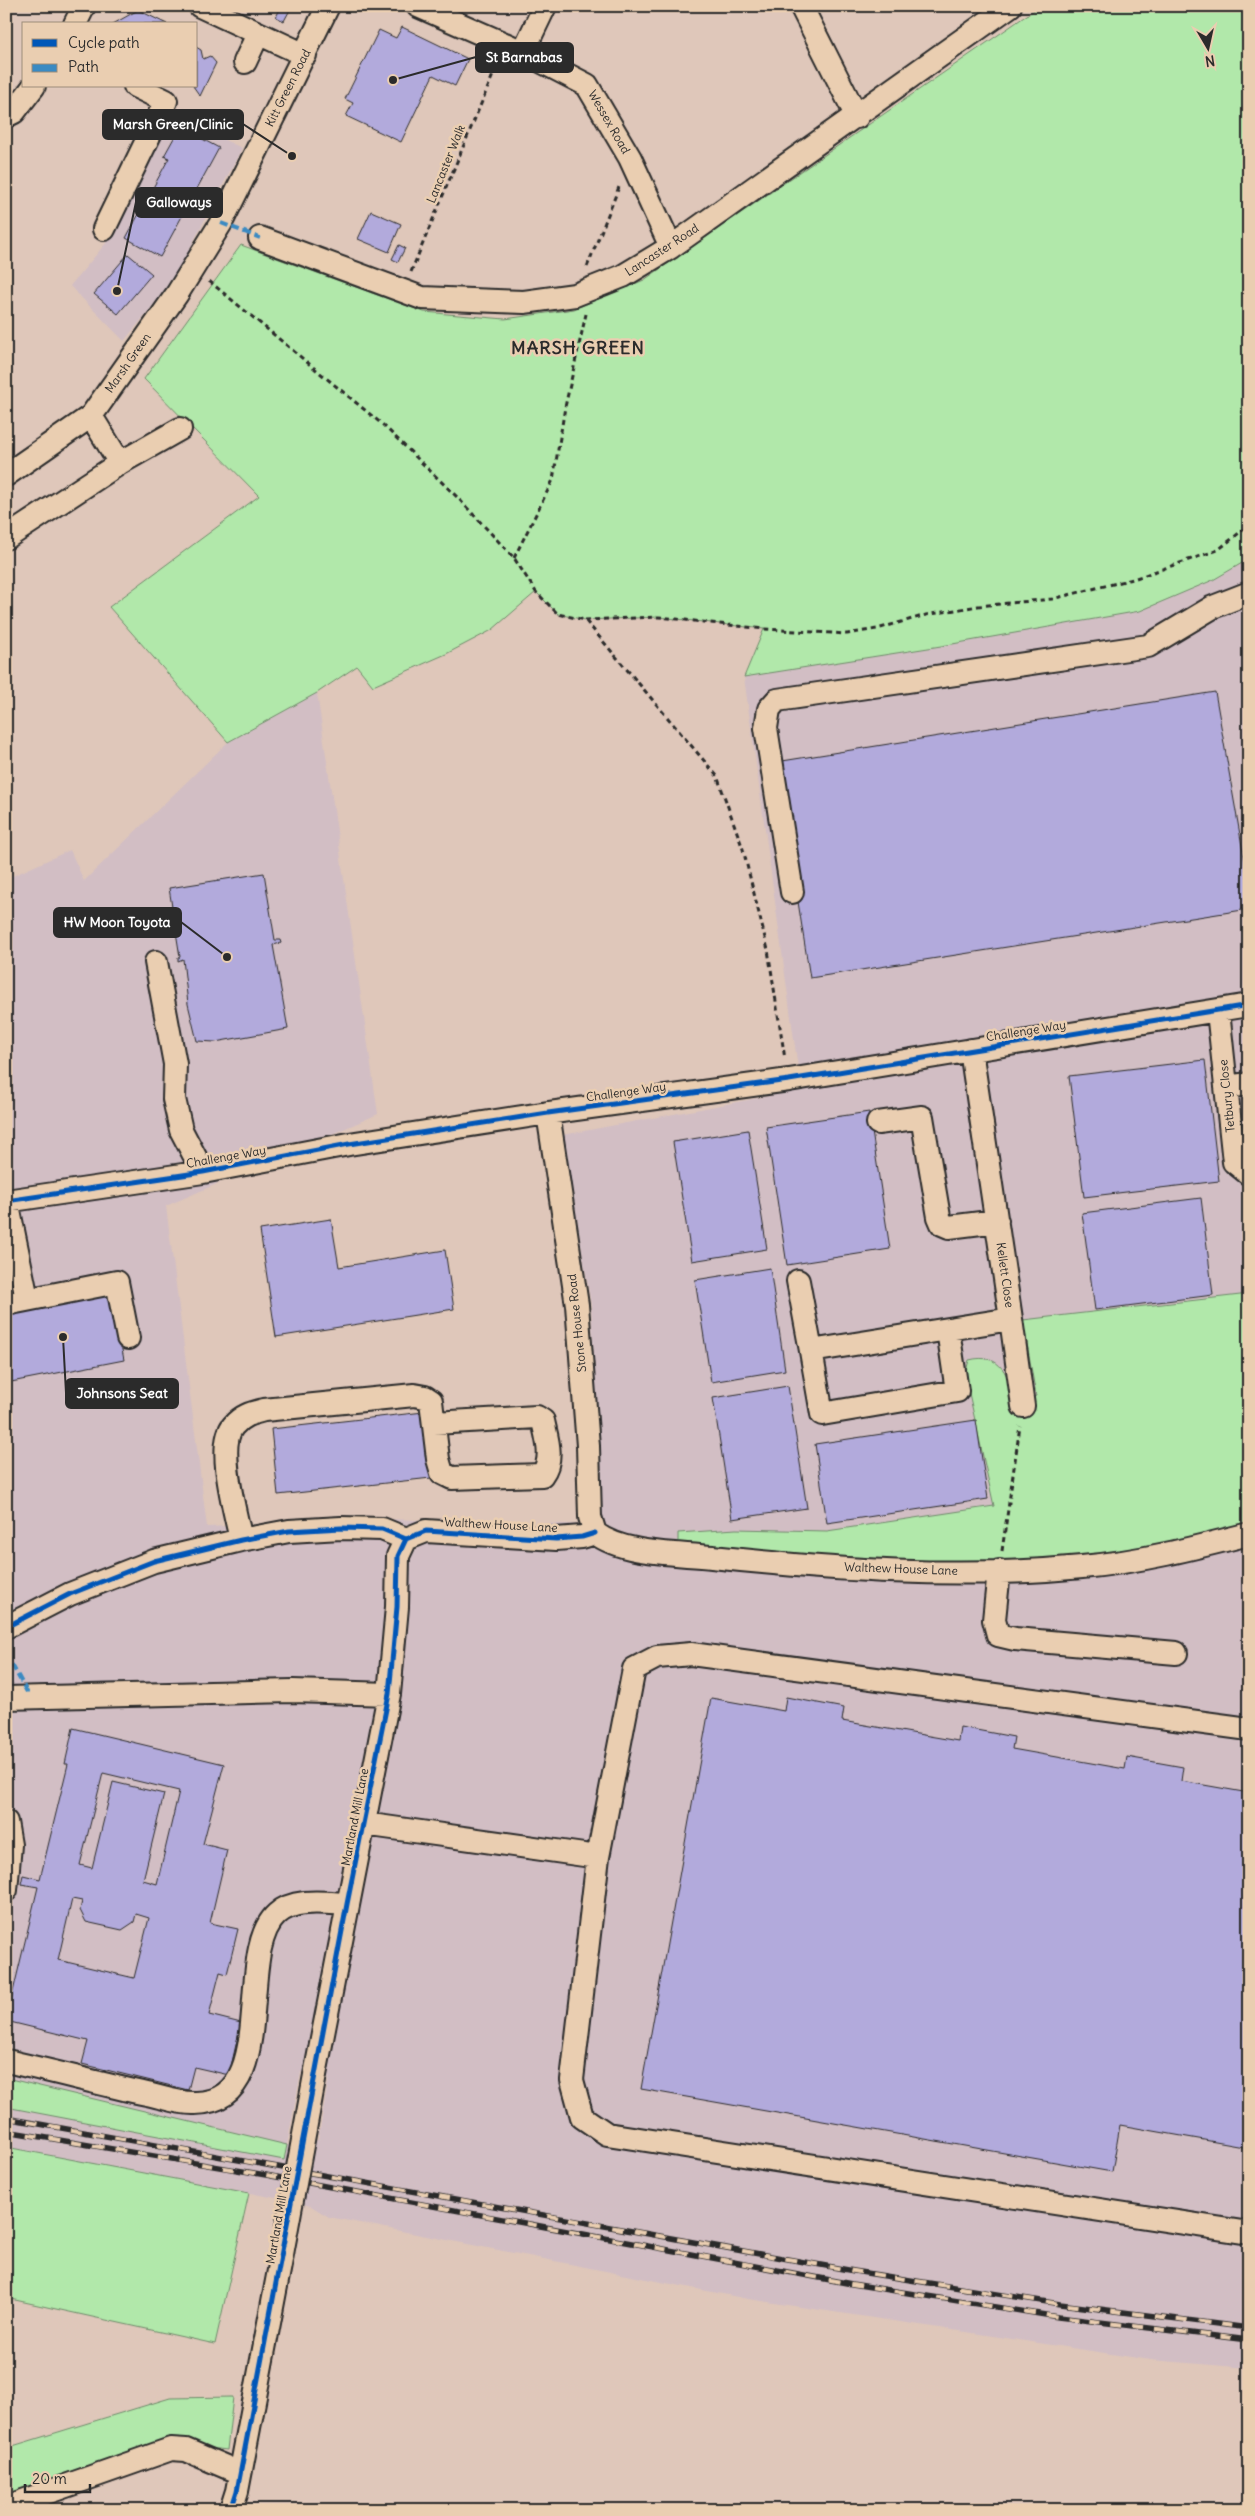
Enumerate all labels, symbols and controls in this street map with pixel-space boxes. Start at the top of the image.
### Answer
legend [22,22,198,88]
north arrow [1182,22,1232,72]
text: Cycle path [68,33,140,52]
callout: St Barnabas [476,43,573,72]
street label: Kitt Green Road [262,46,314,129]
text: St Barnabas [486,48,563,66]
text: N [1204,51,1216,70]
text: Path [68,57,99,76]
street label: Wessex Road [585,87,634,156]
callout: Marsh Green/Clinic [103,110,243,139]
text: Marsh Green/Clinic [113,115,233,133]
street label: Lancaster Walk [423,123,468,205]
callout: Galloways [136,188,222,217]
text: Galloways [146,193,212,211]
street label: Lancaster Road [622,220,701,279]
street label: Marsh Green [101,330,154,396]
district label: MARSH GREEN [511,336,645,359]
callout: HW Moon Toyota [54,908,181,937]
text: HW Moon Toyota [63,913,171,931]
street label: Challenge Way [985,1017,1067,1044]
street label: Tetbury Close [1215,1059,1238,1133]
street label: Challenge Way [585,1078,667,1105]
street label: Challenge Way [185,1142,267,1171]
street label: Kellett Close [994,1241,1017,1308]
street label: Stone House Road [564,1273,589,1373]
callout: Johnsons Seat [66,1379,178,1408]
text: Johnsons Seat [76,1384,168,1402]
street label: Walthew House Lane [444,1514,558,1535]
street label: Walthew House Lane [844,1559,958,1578]
street label: Martland Mill Lane [338,1767,371,1867]
street label: Martland Mill Lane [263,2165,295,2265]
scale bar [25,2461,90,2493]
text: 20 m [32,2469,67,2488]

